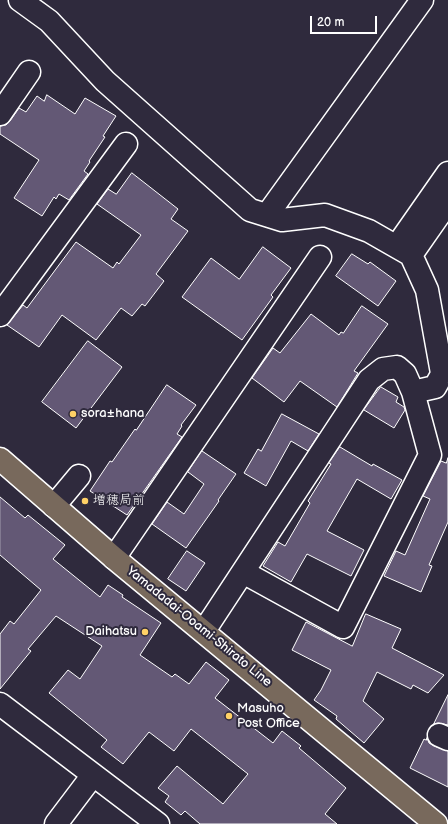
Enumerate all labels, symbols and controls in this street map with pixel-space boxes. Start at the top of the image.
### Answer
scale bar [312,8,379,34]
text: 20 m [317,15,344,30]
place label: sora±hana [81,406,144,422]
marker: sora±hana [68,409,78,419]
place label: 増穂局前 [93,493,145,509]
marker: 増穂局前 [80,496,90,506]
street label: Yamadadai-Ooami-Shirato Line [123,564,275,690]
place label: Daihatsu [85,624,137,640]
marker: Daihatsu [140,627,150,637]
place label: Masuho Post Office [237,701,300,732]
marker: Masuho Post Office [224,711,234,721]

